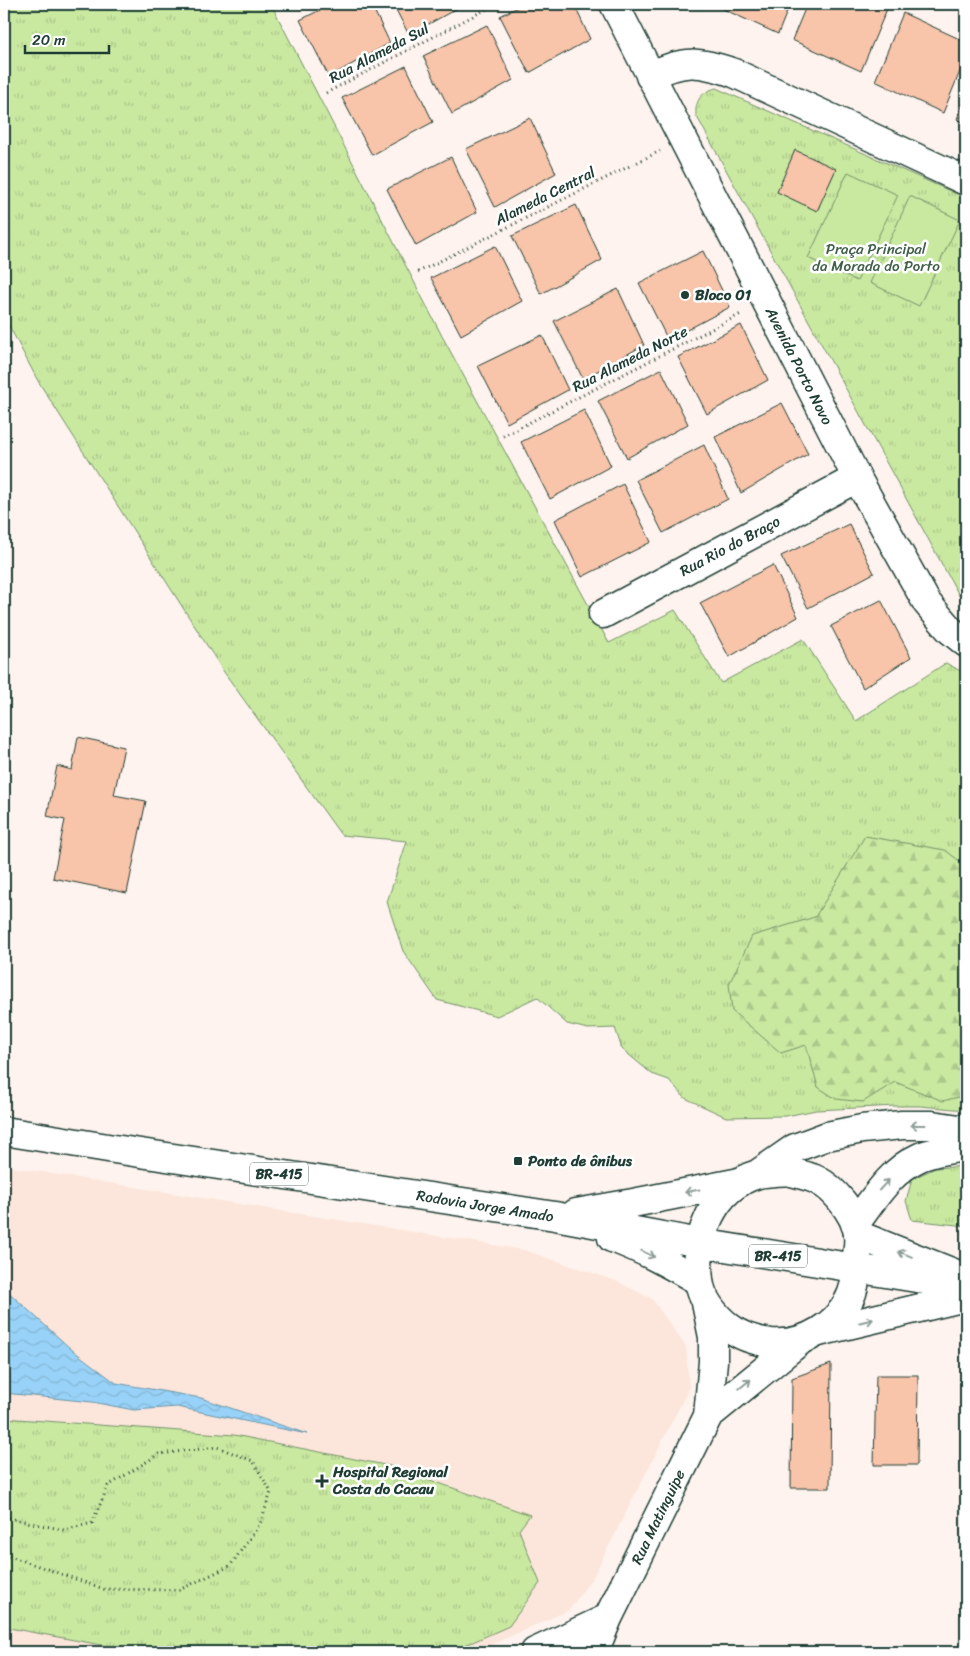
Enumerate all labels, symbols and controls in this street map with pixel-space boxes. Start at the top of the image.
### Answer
street label: Rua Alameda Sul [324,15,435,90]
scale bar [25,22,109,54]
text: 20 m [32,27,66,53]
street label: Alameda Central [489,159,600,233]
park label: Praça Principal da Morada do Porto [812,236,940,279]
place label: Bloco 01 [695,282,752,308]
marker: Bloco 01 [679,289,691,301]
street label: Avenida Porto Novo [758,301,840,430]
street label: Rua Alameda Norte [568,318,693,399]
street label: Rua Rio do Braço [675,508,785,584]
one-way arrow [910,1120,926,1130]
place label: Ponto de ônibus [528,1148,633,1174]
marker: Ponto de ônibus [512,1155,524,1167]
road number: BR-415 [250,1162,308,1186]
one-way arrow [878,1179,890,1192]
street label: Rodovia Jorge Amado [414,1182,556,1230]
one-way arrow [684,1186,700,1196]
road number: BR-415 [749,1244,807,1268]
one-way arrow [641,1249,656,1259]
one-way arrow [898,1249,913,1258]
one-way arrow [858,1316,874,1325]
one-way arrow [738,1379,751,1390]
place label: Hospital Regional Costa do Cacau [332,1459,449,1502]
street label: Rua Matinguipe [624,1465,692,1569]
marker: Hospital Regional Costa do Cacau [315,1474,329,1488]

